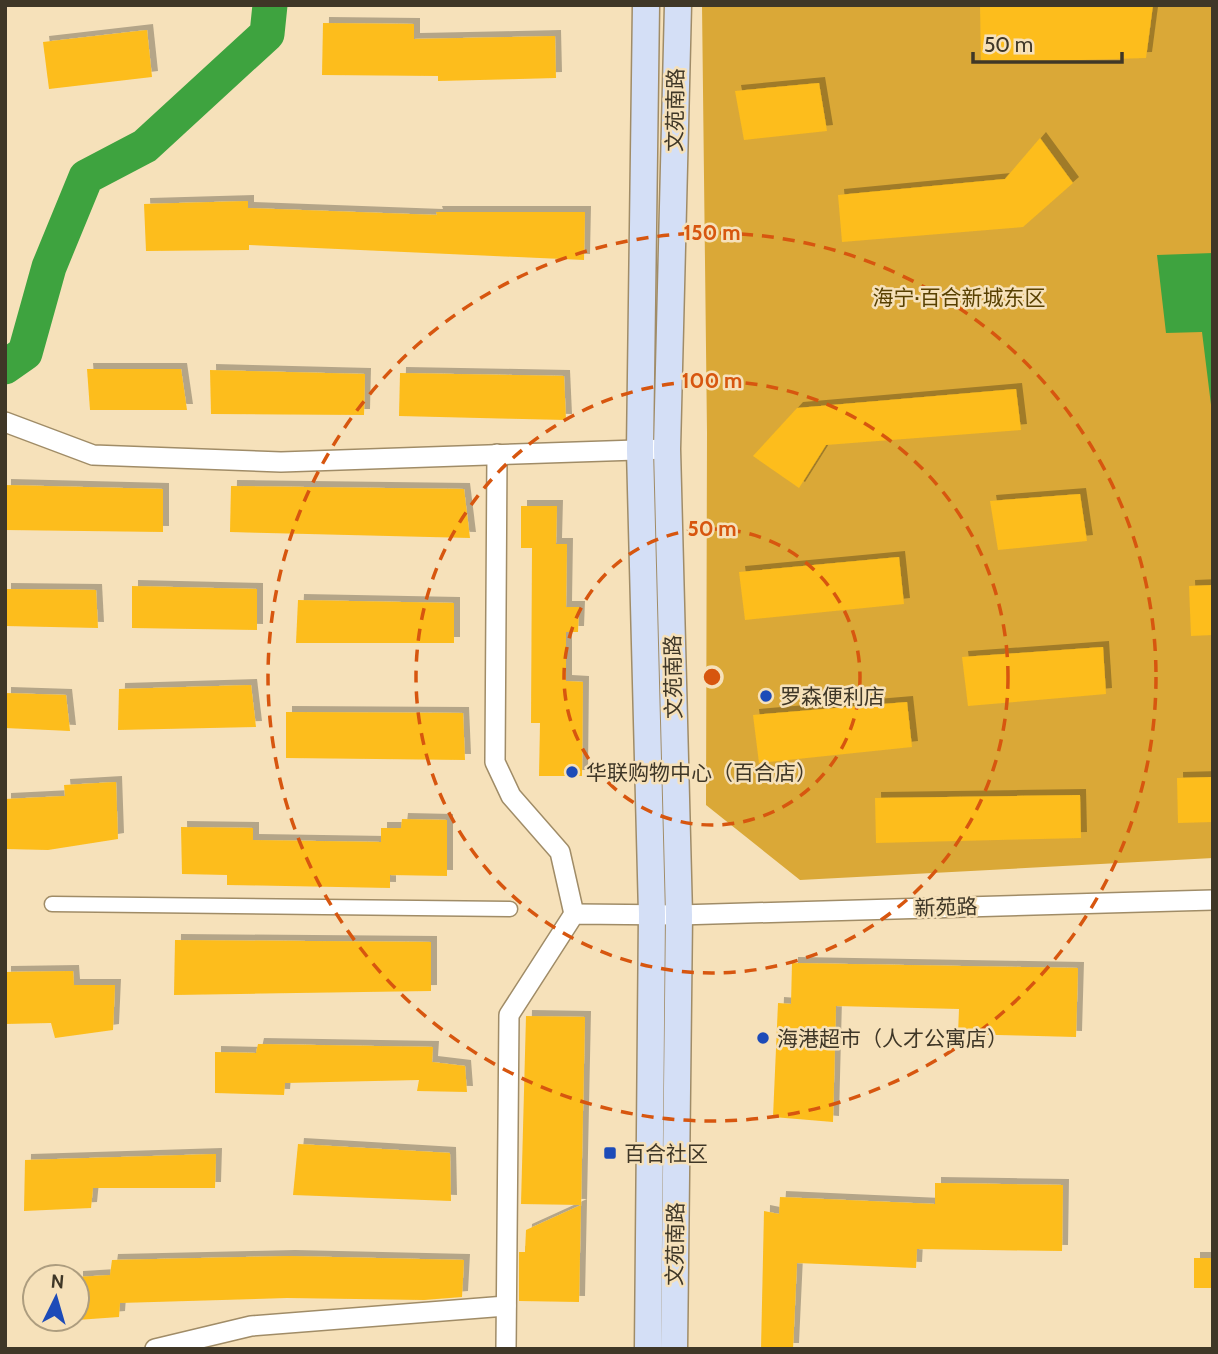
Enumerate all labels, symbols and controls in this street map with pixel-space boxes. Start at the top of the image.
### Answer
scale bar [973,21,1122,65]
text: 50 m [984,32,1033,57]
street label: 文苑南路 [662,68,688,152]
text: 150 m [684,220,740,245]
park label: 海宁·百合新城东区 [873,285,1046,310]
text: 100 m [682,368,742,393]
text: 50 m [687,516,737,541]
street label: 文苑南路 [660,635,686,719]
centre of rings [700,665,724,689]
place label: 罗森便利店 [780,684,885,709]
marker: 罗森便利店 [758,688,774,704]
place label: 华联购物中心（百合店） [586,760,817,785]
marker: 华联购物中心（百合店） [564,764,580,780]
street label: 新苑路 [914,893,978,921]
place label: 海港超市（人才公寓店） [777,1026,1008,1051]
marker: 海港超市（人才公寓店） [755,1030,771,1046]
place label: 百合社区 [624,1141,708,1166]
marker: 百合社区 [602,1145,618,1161]
street label: 文苑南路 [662,1202,688,1286]
north arrow [21,1263,91,1333]
text: N [50,1270,65,1294]

